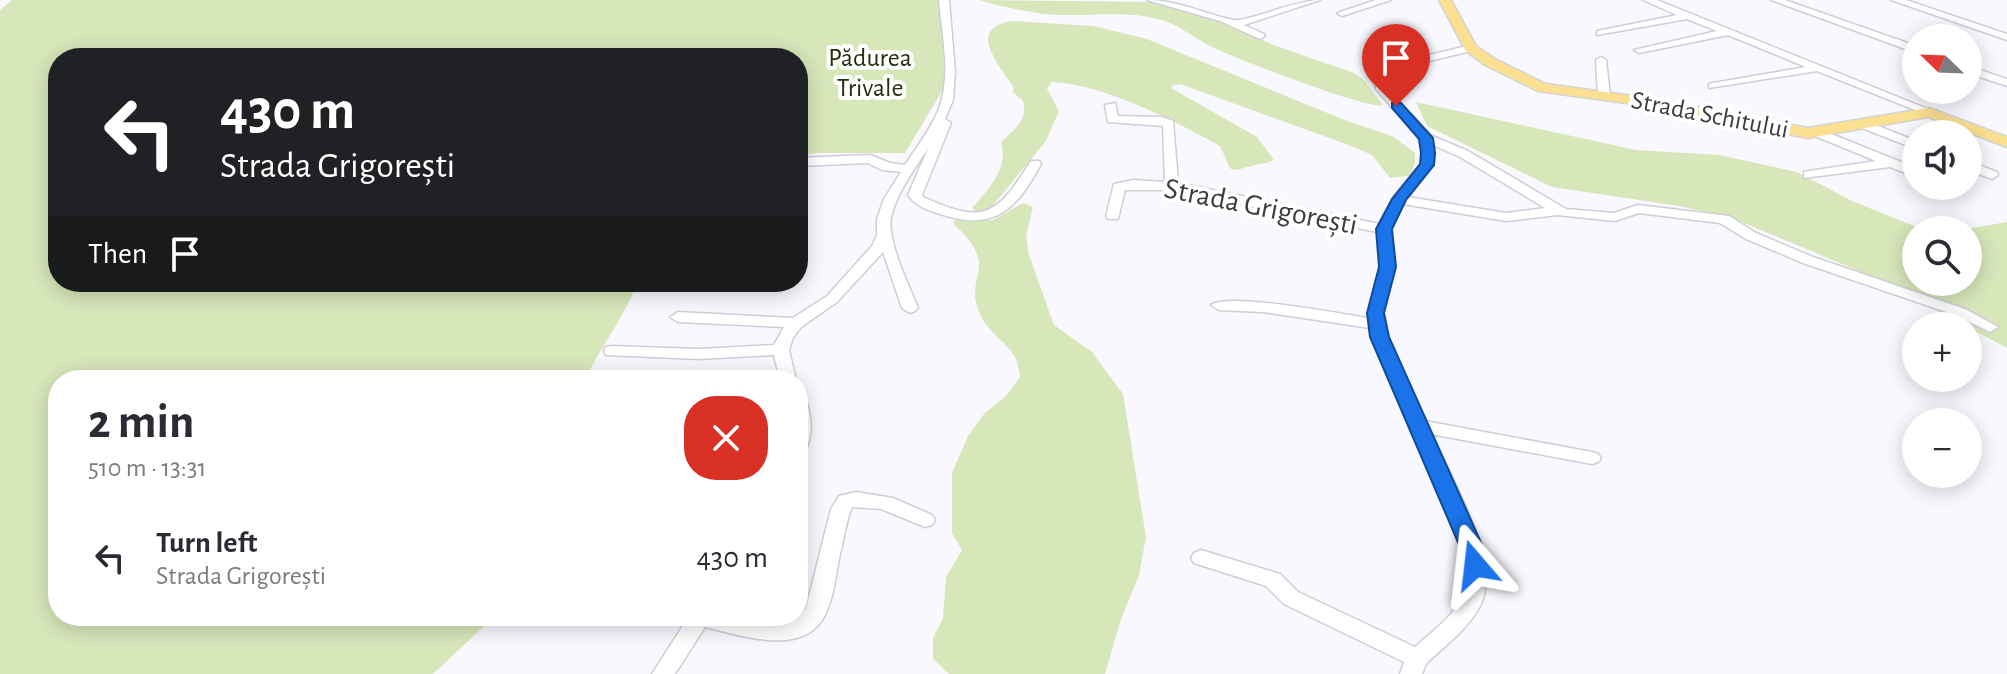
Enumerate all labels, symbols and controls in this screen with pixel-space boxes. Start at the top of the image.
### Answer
pin [1362,24,1430,106]
north arrow [1902,24,1982,104]
map controls [1902,24,1982,488]
icon: arrive [1374,36,1418,80]
park label: Pădurea Trivale [828,45,912,101]
icon: left [88,80,192,184]
text: 430 m [220,83,355,139]
street label: Strada Schitului [1629,87,1791,143]
button: sound [1902,120,1982,200]
text: Strada Grigorești [220,148,455,184]
street label: Strada Grigorești [1161,174,1360,242]
button: search [1902,216,1982,296]
icon: arrive [163,232,207,276]
text: Then [88,239,147,269]
button: + [1902,312,1982,392]
button: close [684,396,768,480]
text: 2 min [88,399,195,447]
button: − [1902,408,1982,488]
text: 510 m · 13:31 [88,455,206,481]
position arrow [1433,523,1517,607]
text: Turn left [156,528,257,558]
icon: left [88,536,132,580]
text: 430 m [696,543,768,573]
text: Strada Grigorești [156,563,326,589]

